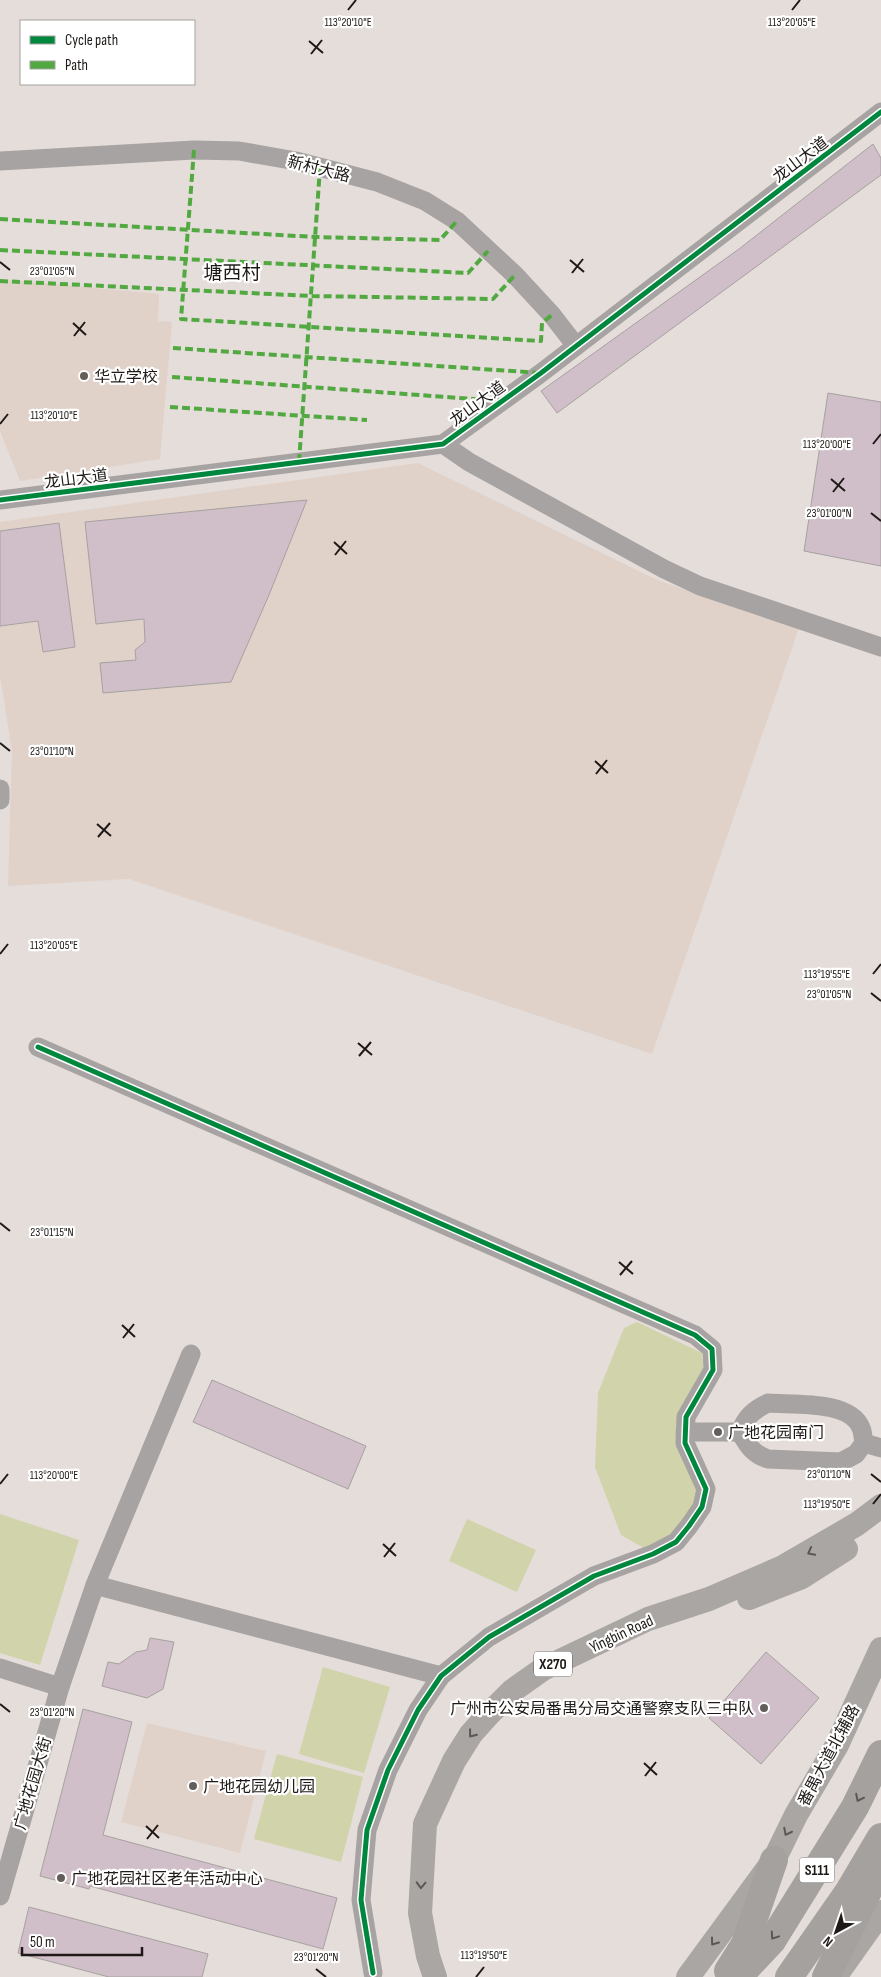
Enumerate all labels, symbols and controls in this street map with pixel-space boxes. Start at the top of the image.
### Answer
text: 113°20'10"E [324,15,372,30]
text: 113°20'05"E [768,15,816,30]
legend [20,20,195,85]
text: Cycle path [65,31,118,50]
text: Path [65,56,88,75]
street label: 龙山大道 [770,133,832,187]
street label: 新村大路 [285,152,352,186]
district label: 塘西村 [203,262,261,285]
text: 23°01'05"N [30,264,74,279]
place label: 华立学校 [94,368,158,387]
marker: 华立学校 [78,370,90,382]
street label: 龙山大道 [446,378,509,431]
text: 113°20'10"E [30,408,78,423]
text: 113°20'00"E [803,437,851,452]
street label: 龙山大道 [43,466,109,493]
text: 23°01'00"N [806,506,852,521]
text: 23°01'10"N [30,744,74,759]
text: 113°20'05"E [30,938,78,953]
text: 113°19'55"E [804,967,850,982]
text: 23°01'05"N [807,987,851,1002]
text: 23°01'15"N [30,1225,74,1240]
place label: 广地花园南门 [728,1424,824,1443]
marker: 广地花园南门 [712,1426,724,1438]
text: 23°01'10"N [807,1467,851,1482]
text: 113°20'00"E [30,1468,78,1483]
text: 113°19'50"E [803,1497,851,1512]
one-way arrow [807,1546,816,1556]
street label: Yingbin Road [587,1611,656,1657]
road number: X270 [534,1652,572,1676]
place label: 广州市公安局番禺分局交通警察支队三中队 [450,1700,754,1719]
marker: 广州市公安局番禺分局交通警察支队三中队 [758,1702,770,1714]
street label: 番禺大道北辅路 [795,1702,864,1810]
text: 23°01'20"N [30,1705,74,1720]
one-way arrow [469,1728,477,1737]
street label: 广地花园大街 [11,1735,56,1832]
place label: 广地花园幼儿园 [203,1778,315,1797]
marker: 广地花园幼儿园 [187,1780,199,1792]
one-way arrow [855,1792,865,1801]
one-way arrow [783,1827,793,1836]
road number: S111 [800,1858,834,1882]
place label: 广地花园社区老年活动中心 [71,1870,263,1889]
marker: 广地花园社区老年活动中心 [55,1872,67,1884]
one-way arrow [415,1881,426,1889]
north arrow [811,1907,861,1957]
scale bar [22,1924,142,1956]
one-way arrow [771,1931,781,1940]
text: 50 m [30,1933,55,1952]
text: N [820,1933,836,1950]
one-way arrow [711,1936,720,1945]
text: 113°19'50"E [460,1948,508,1963]
text: 23°01'20"N [294,1950,338,1965]

